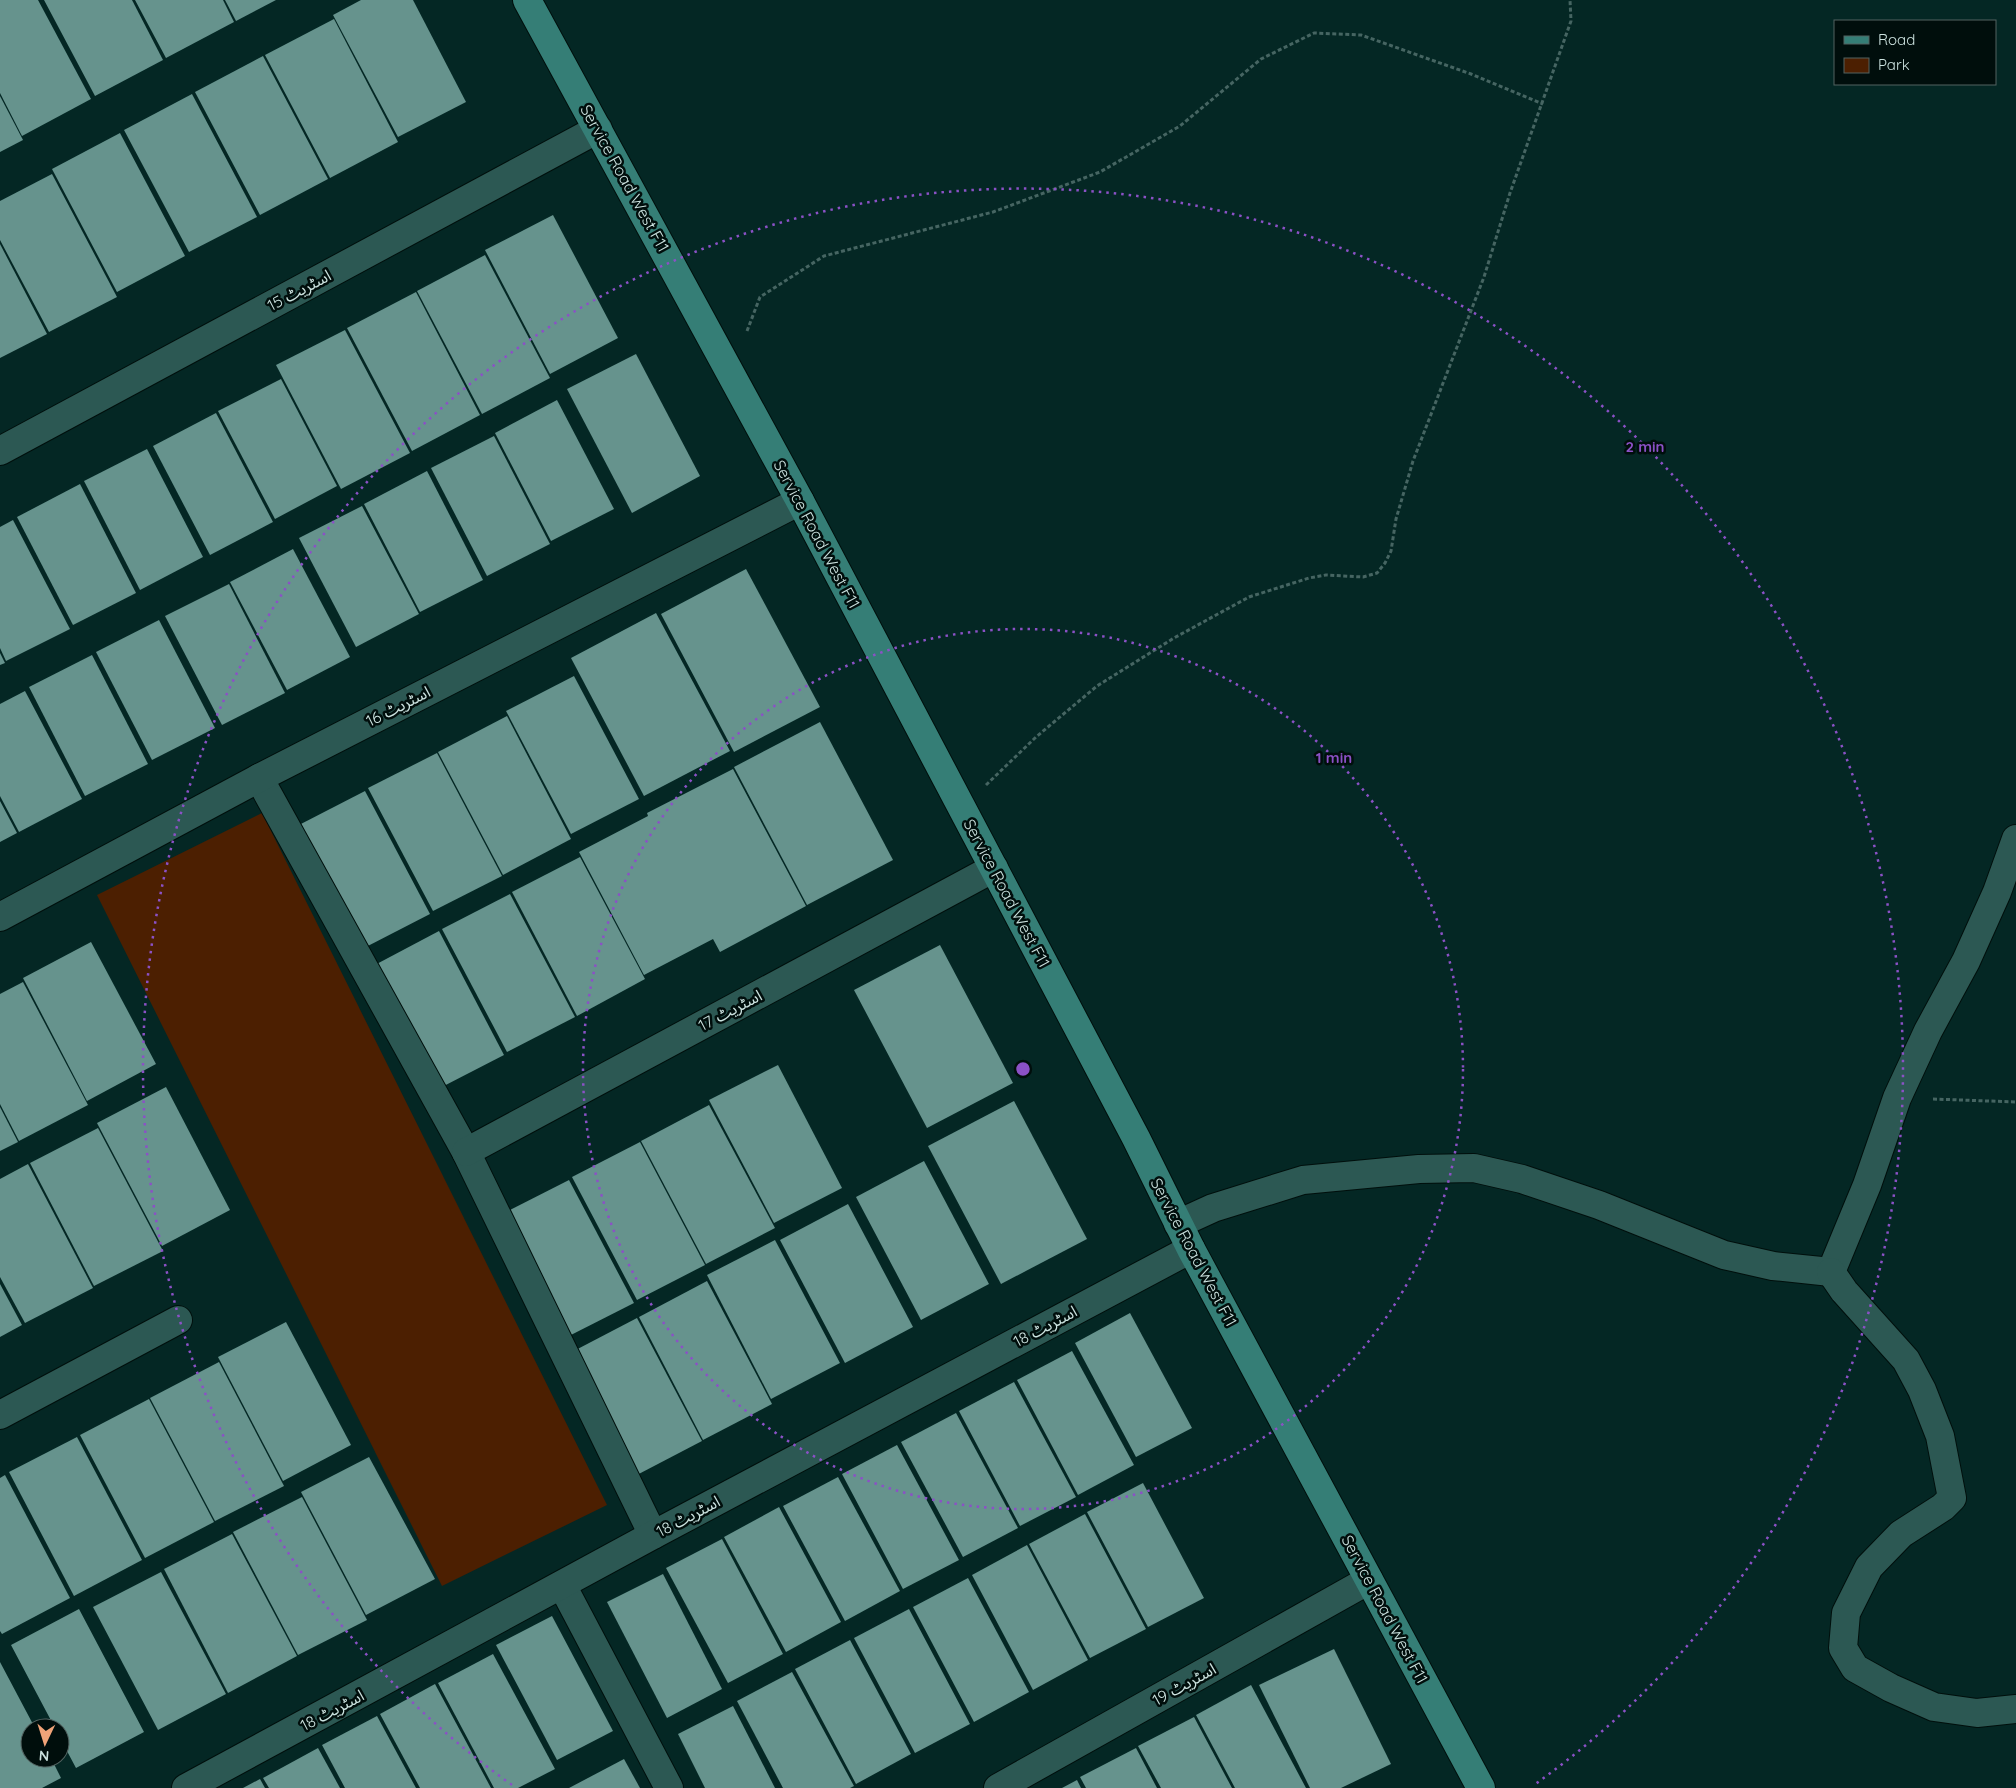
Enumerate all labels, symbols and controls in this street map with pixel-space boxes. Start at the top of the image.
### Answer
legend [1834,20,1996,85]
text: Road [1878,30,1915,49]
text: Park [1878,55,1910,74]
street label: Service Road West F11 [576,101,674,255]
street label: اسٹریٹ 15 [264,265,334,315]
text: 2 min [1625,437,1665,456]
street label: Service Road West F11 [769,456,865,612]
street label: اسٹریٹ 16 [363,681,433,731]
text: 1 min [1316,748,1352,767]
street label: Service Road West F11 [959,815,1055,971]
street label: اسٹریٹ 17 [695,985,765,1035]
centre of rings [1014,1060,1032,1078]
street label: Service Road West F11 [1146,1174,1242,1330]
street label: اسٹریٹ 18 [1010,1301,1080,1351]
street label: اسٹریٹ 18 [653,1491,723,1541]
street label: Service Road West F11 [1337,1531,1433,1687]
street label: اسٹریٹ 19 [1149,1658,1219,1710]
street label: اسٹریٹ 18 [297,1685,367,1735]
north arrow [20,1718,70,1768]
text: N [38,1747,50,1765]

